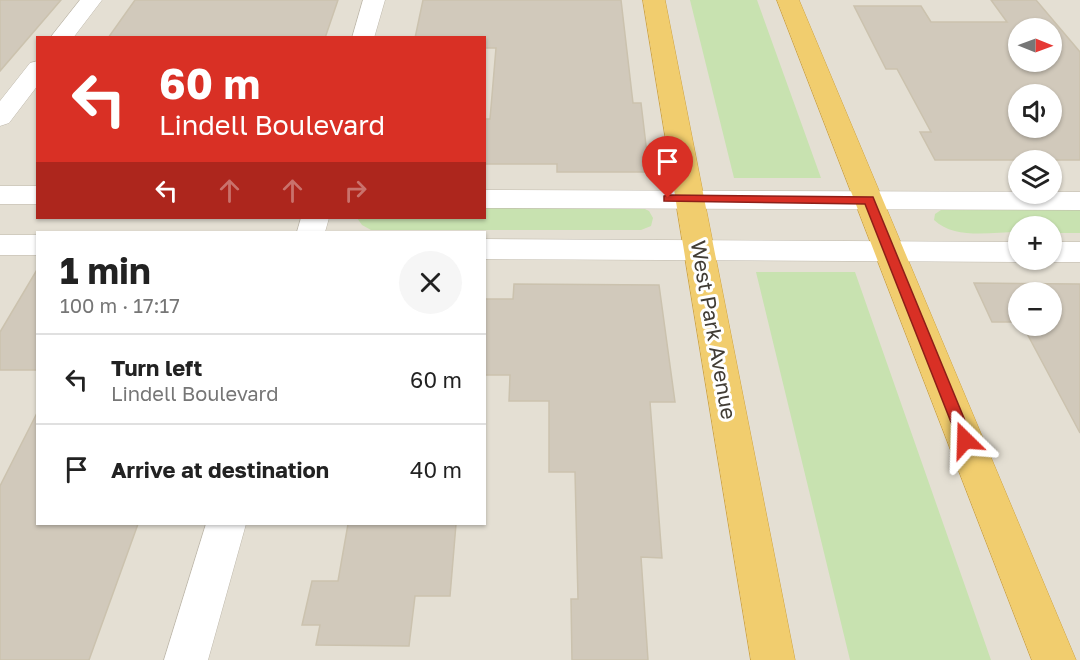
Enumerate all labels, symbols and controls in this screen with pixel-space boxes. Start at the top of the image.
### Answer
north arrow [1008,18,1062,72]
map controls [1008,18,1062,336]
text: 60 m [159,58,260,108]
icon: left [60,60,138,138]
button: sound [1008,84,1062,138]
text: Lindell Boulevard [159,109,385,141]
pin [642,136,693,198]
icon: arrive [651,145,684,178]
button: layers [1008,150,1062,204]
icon: left [150,174,183,207]
icon: ahead [213,174,246,207]
icon: ahead [276,174,309,207]
icon: right [339,174,372,207]
button: + [1008,216,1062,270]
street label: West Park Avenue [685,238,743,421]
text: 1 min [60,249,151,292]
button: close [399,251,462,314]
button: − [1008,282,1062,336]
text: 100 m · 17:17 [60,293,180,317]
text: Turn left [111,354,202,381]
icon: left [60,363,93,396]
text: 60 m [410,366,462,393]
text: Lindell Boulevard [111,381,278,405]
position arrow [933,408,997,472]
icon: arrive [60,453,93,486]
text: Arrive at destination [111,456,329,483]
text: 40 m [410,456,462,483]

